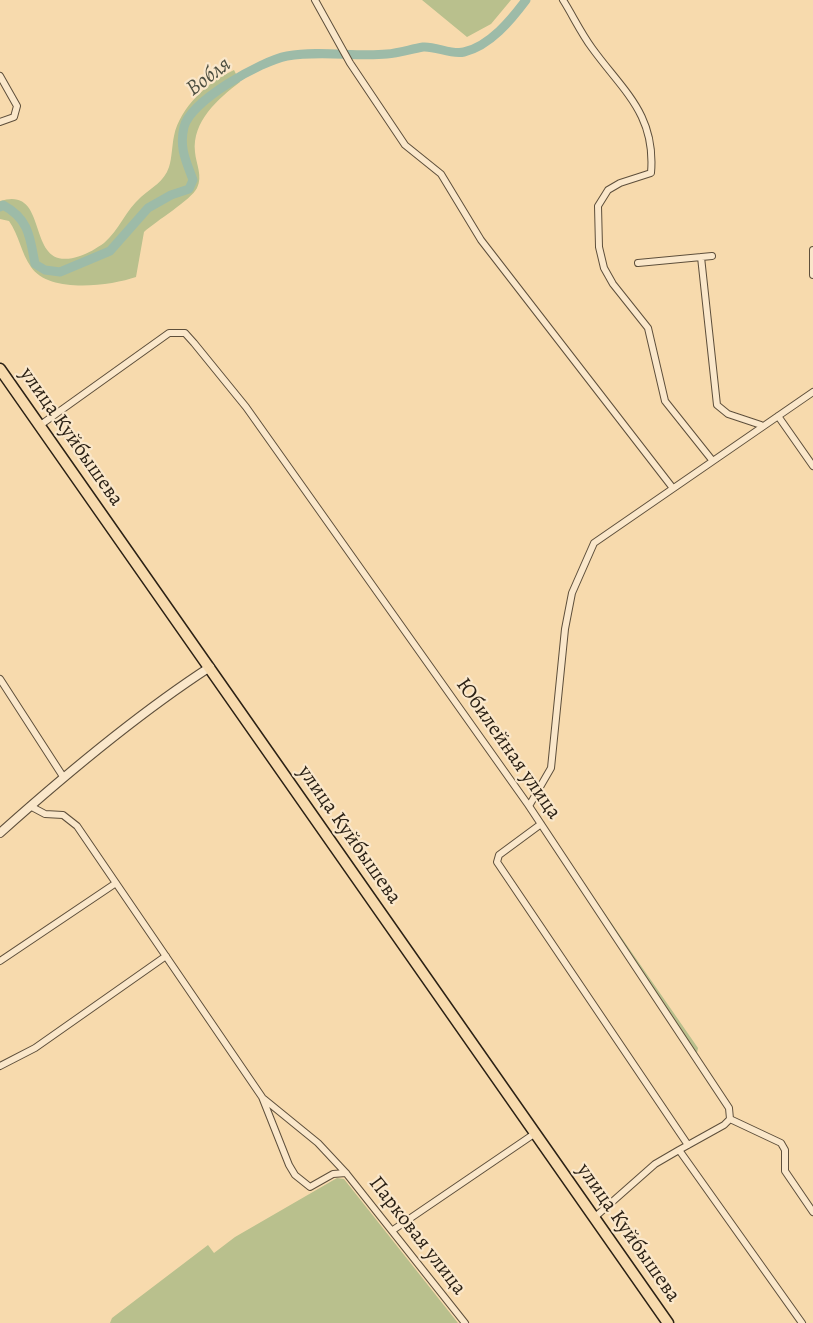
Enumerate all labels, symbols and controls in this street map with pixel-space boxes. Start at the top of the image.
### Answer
water label: Вобля [181,52,237,102]
street label: улица Куйбышева [14,363,128,511]
street label: Юбилейная улица [450,674,566,824]
street label: улица Куйбышева [292,761,406,909]
street label: улица Куйбышева [571,1159,685,1307]
street label: Парковая улица [363,1172,471,1300]

